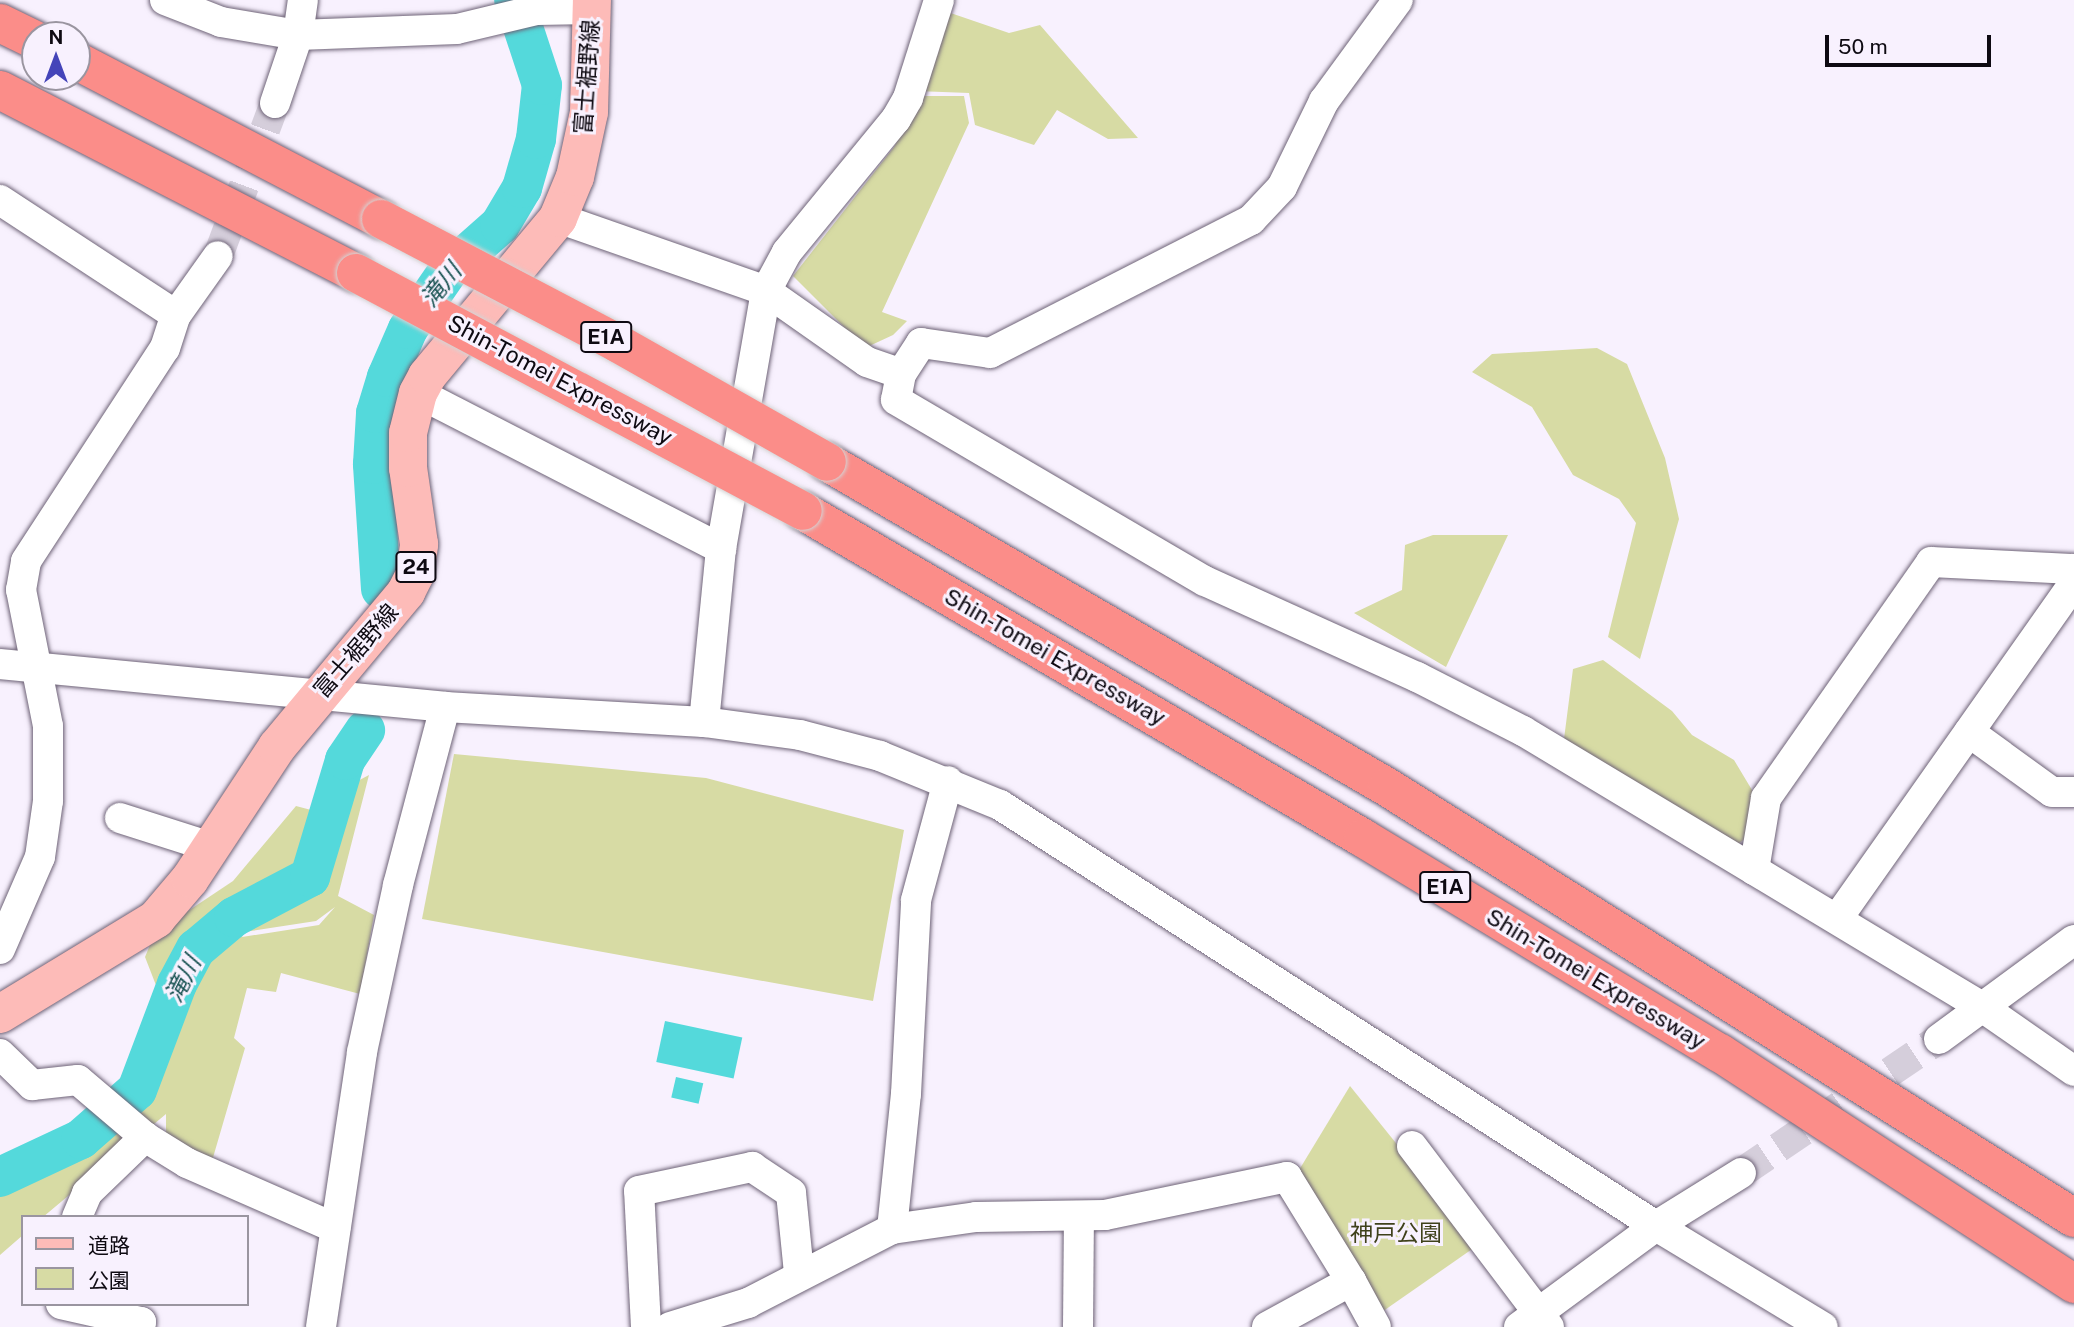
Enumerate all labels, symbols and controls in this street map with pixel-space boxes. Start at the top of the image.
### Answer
street label: 富士裾野線 [569,19,605,135]
north arrow [21,21,91,91]
scale bar [1829,21,1995,65]
text: N [49,26,63,48]
text: 50 m [1838,34,1888,59]
water label: 滝川 [415,257,467,313]
street label: Shin-Tomei Expressway [443,309,677,451]
road number: E1A [580,320,632,354]
road number: 24 [395,550,437,584]
street label: Shin-Tomei Expressway [940,582,1170,732]
street label: 富士裾野線 [308,599,404,703]
road number: E1A [1419,870,1471,904]
street label: Shin-Tomei Expressway [1481,903,1711,1055]
water label: 滝川 [159,951,207,1007]
legend [21,1215,248,1306]
park label: 神戸公園 [1350,1219,1442,1247]
text: 道路 [88,1233,130,1258]
text: 公園 [88,1268,130,1293]

